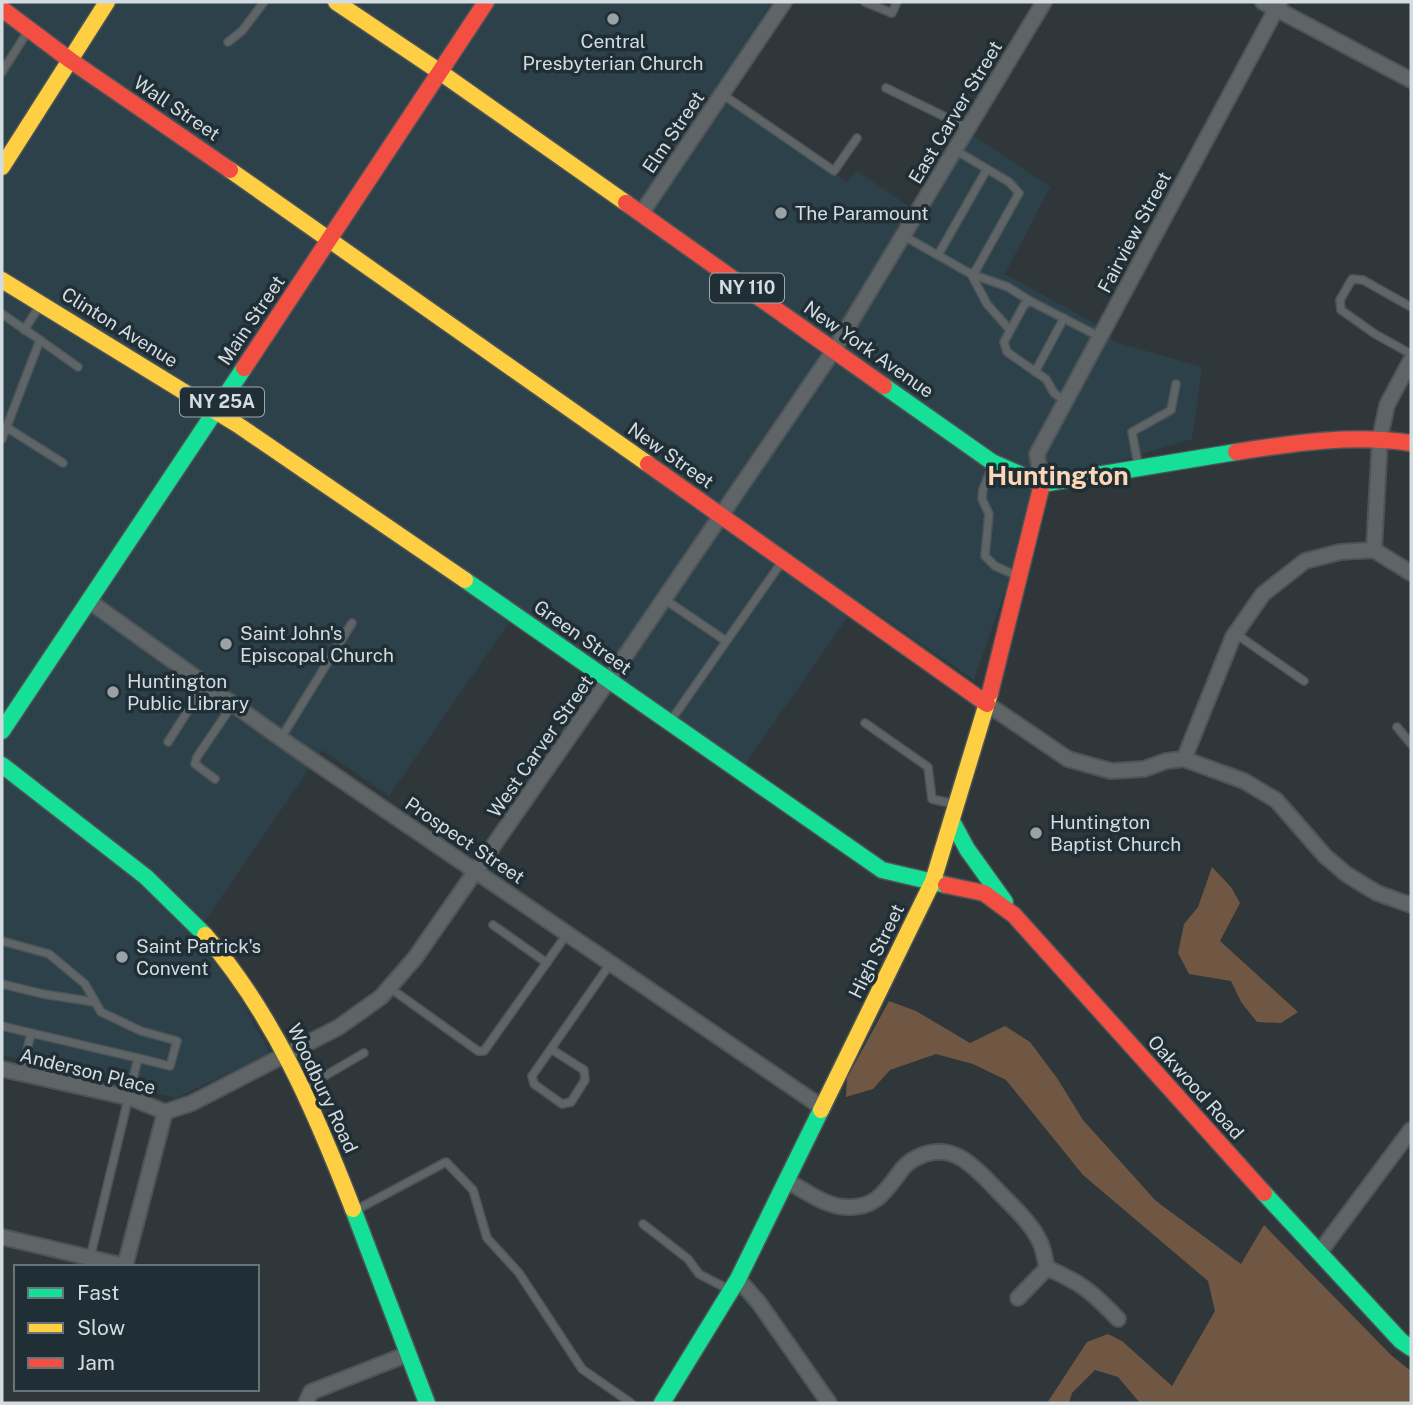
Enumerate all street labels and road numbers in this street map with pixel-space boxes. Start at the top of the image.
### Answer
street label: East Carver Street [904,37,1006,187]
street label: Wall Street [130,71,224,145]
street label: Elm Street [638,87,708,177]
street label: Fairview Street [1093,168,1175,296]
street label: Main Street [213,271,289,369]
road number: NY 110 [710,274,784,302]
street label: Clinton Avenue [58,282,182,372]
street label: New York Avenue [800,296,938,402]
road number: NY 25A [180,388,264,416]
street label: New Street [624,417,718,493]
street label: Green Street [530,595,636,679]
street label: West Carver Street [483,671,597,821]
street label: Prospect Street [401,792,529,888]
street label: High Street [844,900,908,1002]
street label: Woodbury Road [283,1020,363,1156]
street label: Oakwood Road [1144,1030,1248,1144]
street label: Anderson Place [18,1043,158,1099]

